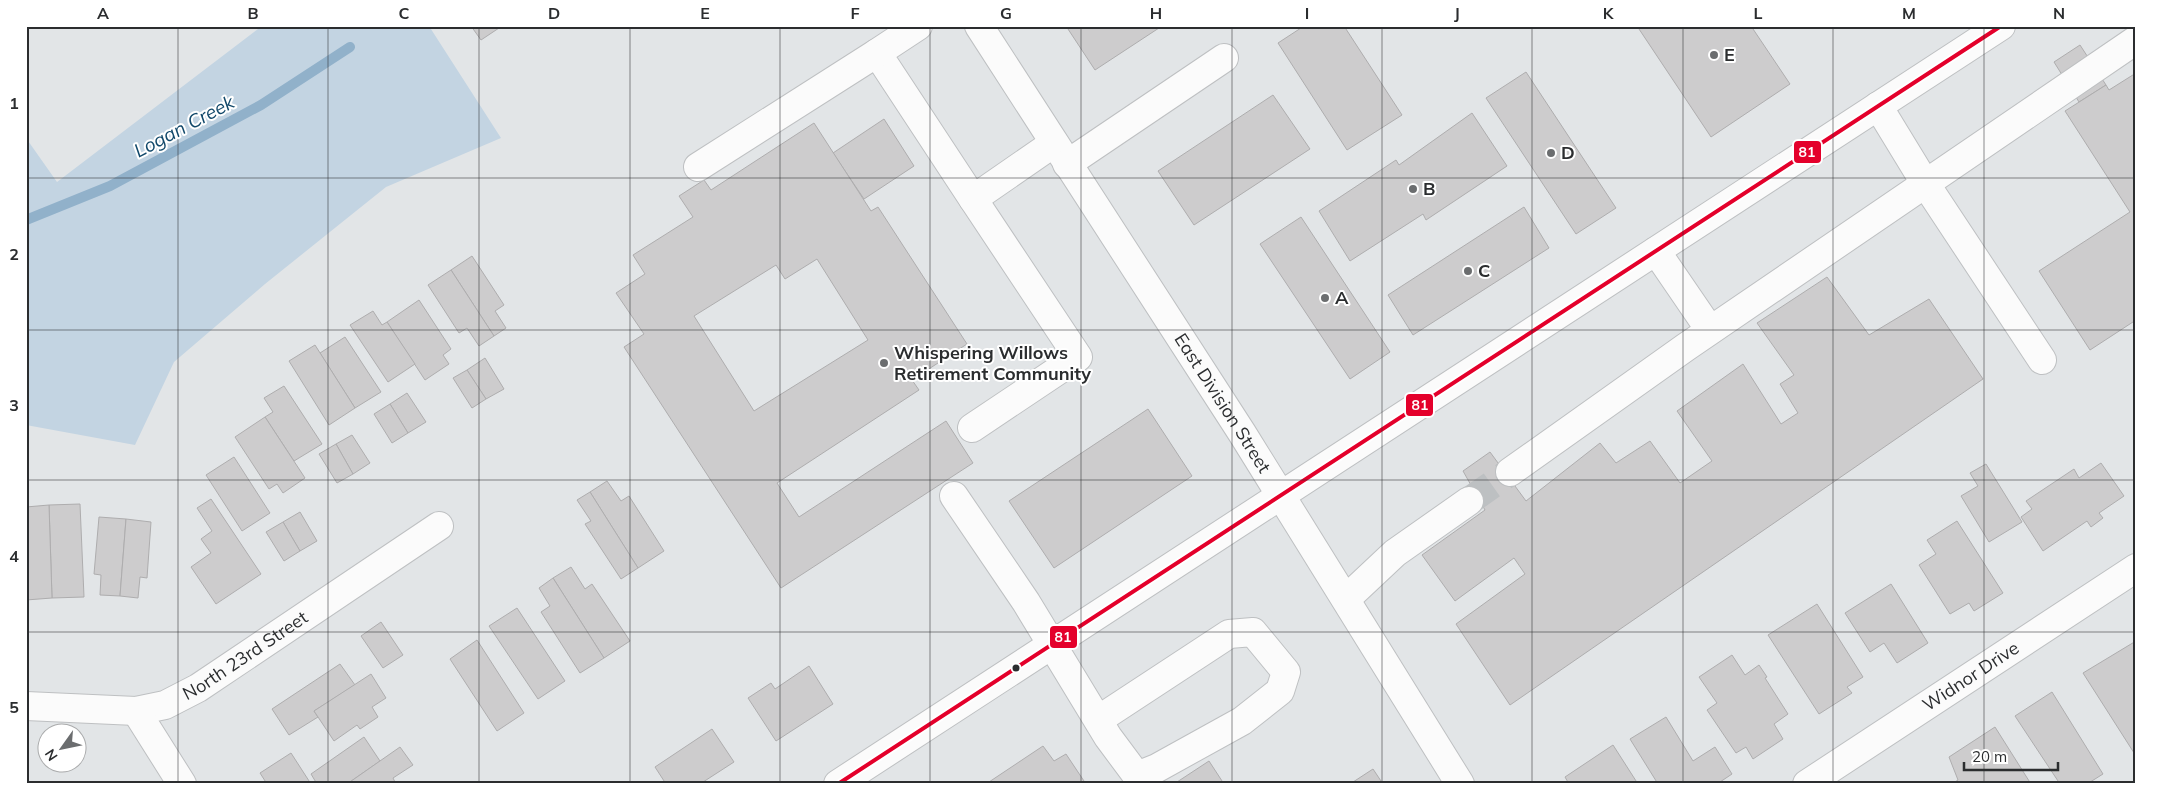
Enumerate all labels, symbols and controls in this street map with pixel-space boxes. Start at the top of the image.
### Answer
text: A [97,3,109,23]
text: B [247,3,259,23]
text: C [399,3,410,23]
text: D [548,3,560,23]
text: E [700,3,710,23]
text: F [850,3,860,23]
text: G [1000,3,1012,23]
text: H [1150,3,1162,23]
text: I [1305,3,1309,23]
text: J [1454,3,1460,23]
text: K [1603,3,1615,23]
text: L [1754,3,1763,23]
text: M [1902,3,1916,23]
text: N [2053,3,2065,23]
place label: E [1724,43,1735,66]
marker: E [1708,49,1720,61]
water label: Logan Creek [130,89,239,162]
text: 1 [9,93,19,113]
line badge: 81 [1793,140,1822,164]
place label: D [1561,141,1575,164]
text: 81 [1799,143,1815,161]
marker: D [1545,147,1557,159]
place label: B [1423,177,1435,200]
marker: B [1407,183,1419,195]
text: 2 [9,244,19,264]
place label: C [1478,259,1490,282]
marker: C [1462,265,1474,277]
place label: A [1335,286,1349,309]
marker: A [1319,292,1331,304]
street label: East Division Street [1170,329,1276,477]
place label: Whispering Willows Retirement Community [894,341,1091,385]
marker: Whispering Willows Retirement Community [878,357,890,369]
line badge: 81 [1405,393,1434,417]
text: 3 [9,395,19,415]
text: 81 [1412,396,1428,414]
text: 4 [9,546,19,566]
street label: North 23rd Street [179,606,312,705]
line badge: 81 [1049,625,1078,649]
text: 81 [1055,628,1071,646]
street label: Widnor Drive [1918,636,2023,716]
unlabelled marker [1011,663,1021,673]
text: 5 [9,697,19,717]
north arrow [38,722,88,772]
scale bar [1964,740,2058,772]
text: N [41,746,62,764]
text: 20 m [1972,747,2007,766]

